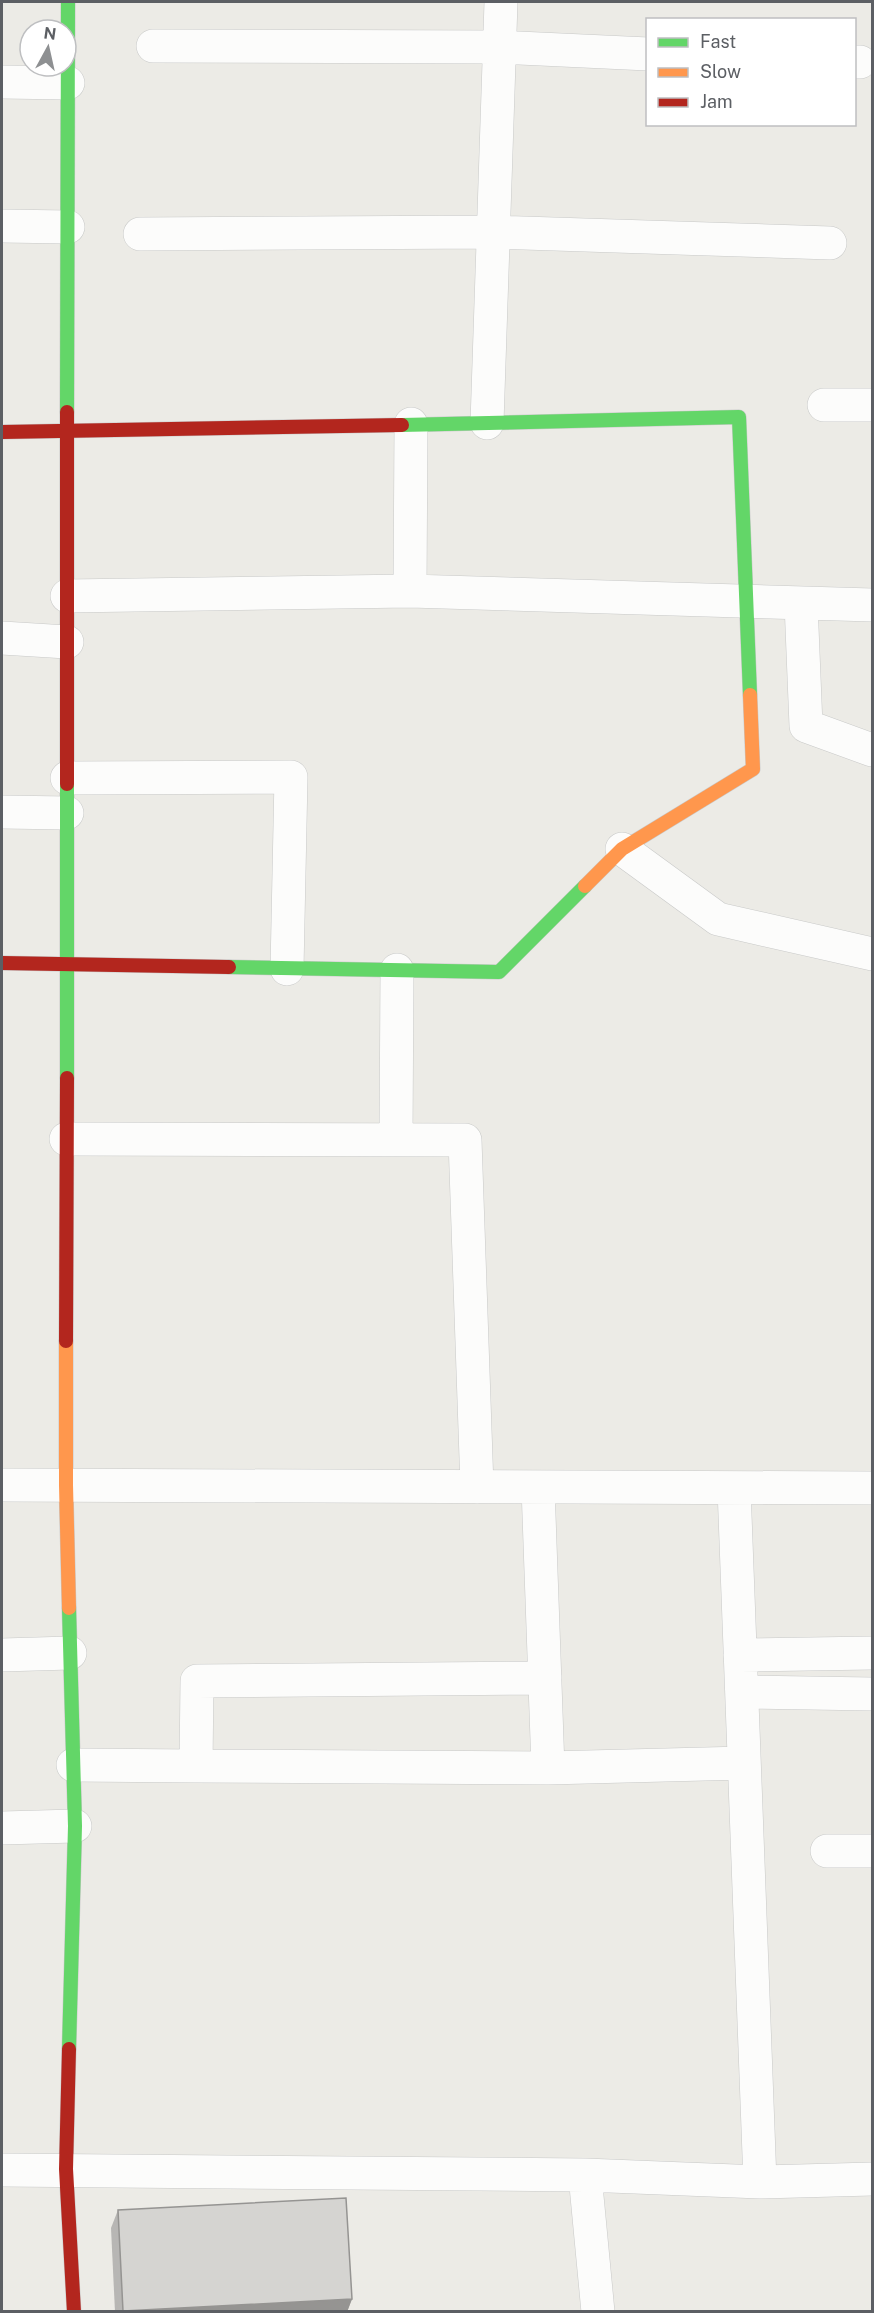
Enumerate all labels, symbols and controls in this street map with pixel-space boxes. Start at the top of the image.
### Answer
north arrow [18,18,78,78]
legend [646,18,856,126]
text: N [42,23,58,44]
text: Fast [700,31,736,52]
text: Slow [700,61,741,82]
text: Jam [700,91,733,112]

